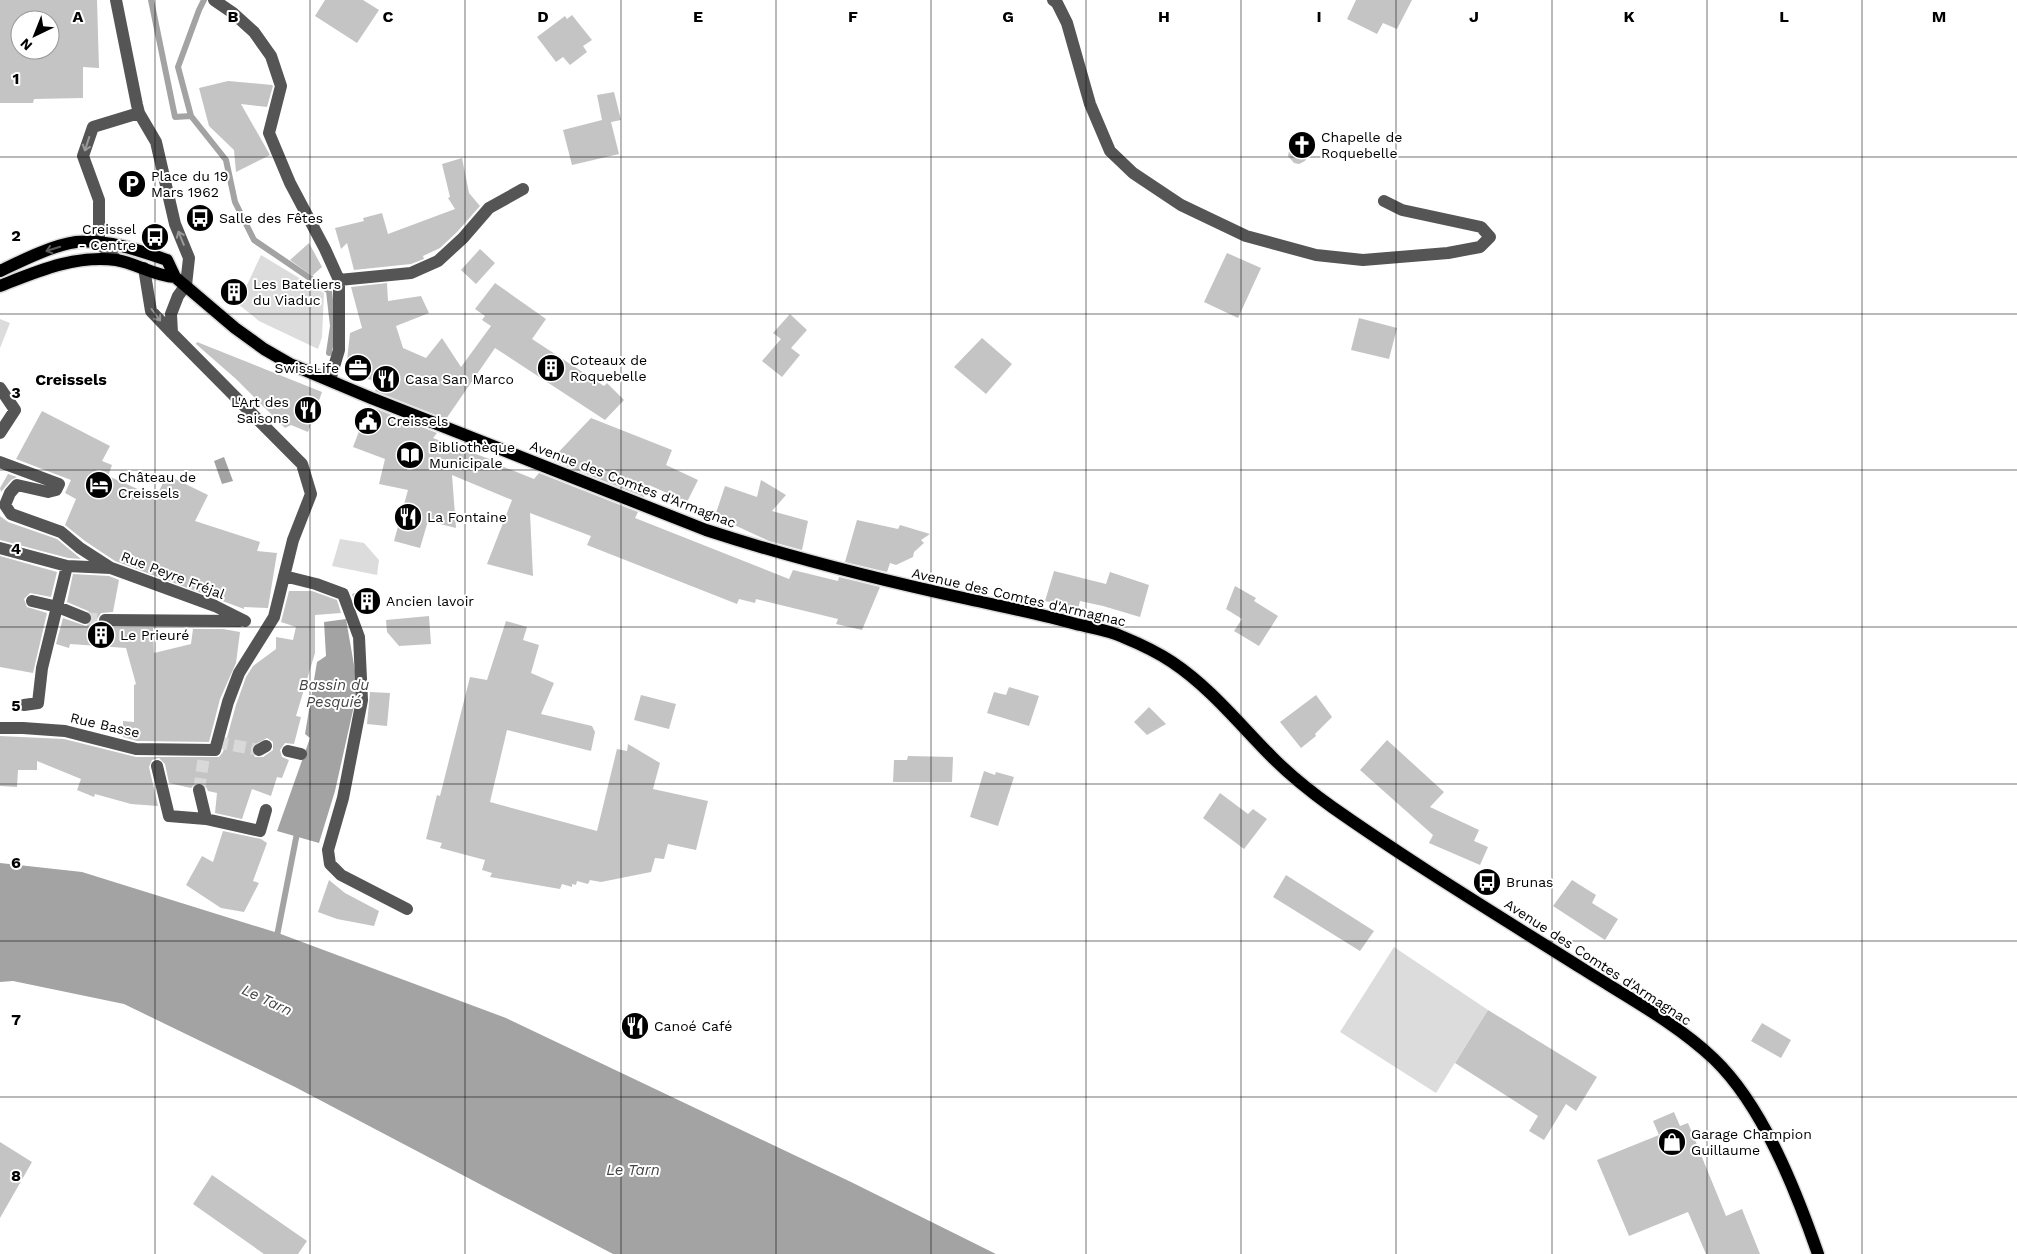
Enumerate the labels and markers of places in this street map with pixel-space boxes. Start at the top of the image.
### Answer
place label: Chapelle de Roquebelle [1321,129,1402,161]
church icon: Chapelle de Roquebelle [1287,130,1317,160]
place label: Place du 19 Mars 1962 [151,168,228,200]
parking icon: Place du 19 Mars 1962 [117,169,147,199]
bus stop icon: Salle des Fêtes [185,203,215,233]
place label: Salle des Fêtes [219,210,323,226]
place label: Creissel - Centre [78,221,137,253]
bus stop icon: Creissel - Centre [140,222,170,252]
place label: Les Bateliers du Viaduc [253,276,341,308]
building icon: Les Bateliers du Viaduc [219,277,249,307]
place label: Coteaux de Roquebelle [570,352,647,384]
office icon: SwissLife [343,353,373,383]
building icon: Coteaux de Roquebelle [536,353,566,383]
place label: SwissLife [274,360,339,376]
restaurant icon: Casa San Marco [371,364,401,394]
place label: Casa San Marco [405,371,514,387]
place label: L'Art des Saisons [231,394,289,426]
restaurant icon: L'Art des Saisons [293,395,323,425]
public building icon: Creissels [353,406,383,436]
place label: Creissels [387,413,448,429]
place label: Bibliothèque Municipale [429,439,515,471]
library icon: Bibliothèque Municipale [395,440,425,470]
place label: Château de Creissels [118,469,196,501]
hotel icon: Château de Creissels [84,470,114,500]
restaurant icon: La Fontaine [393,502,423,532]
place label: La Fontaine [427,509,507,525]
building icon: Ancien lavoir [352,586,382,616]
place label: Ancien lavoir [386,593,474,609]
building icon: Le Prieuré [86,620,116,650]
place label: Le Prieuré [120,627,189,643]
bus stop icon: Brunas [1472,867,1502,897]
place label: Brunas [1506,874,1553,890]
restaurant icon: Canoé Café [620,1011,650,1041]
place label: Canoé Café [654,1018,732,1034]
place label: Garage Champion Guillaume [1691,1126,1812,1158]
shop icon: Garage Champion Guillaume [1657,1127,1687,1157]

